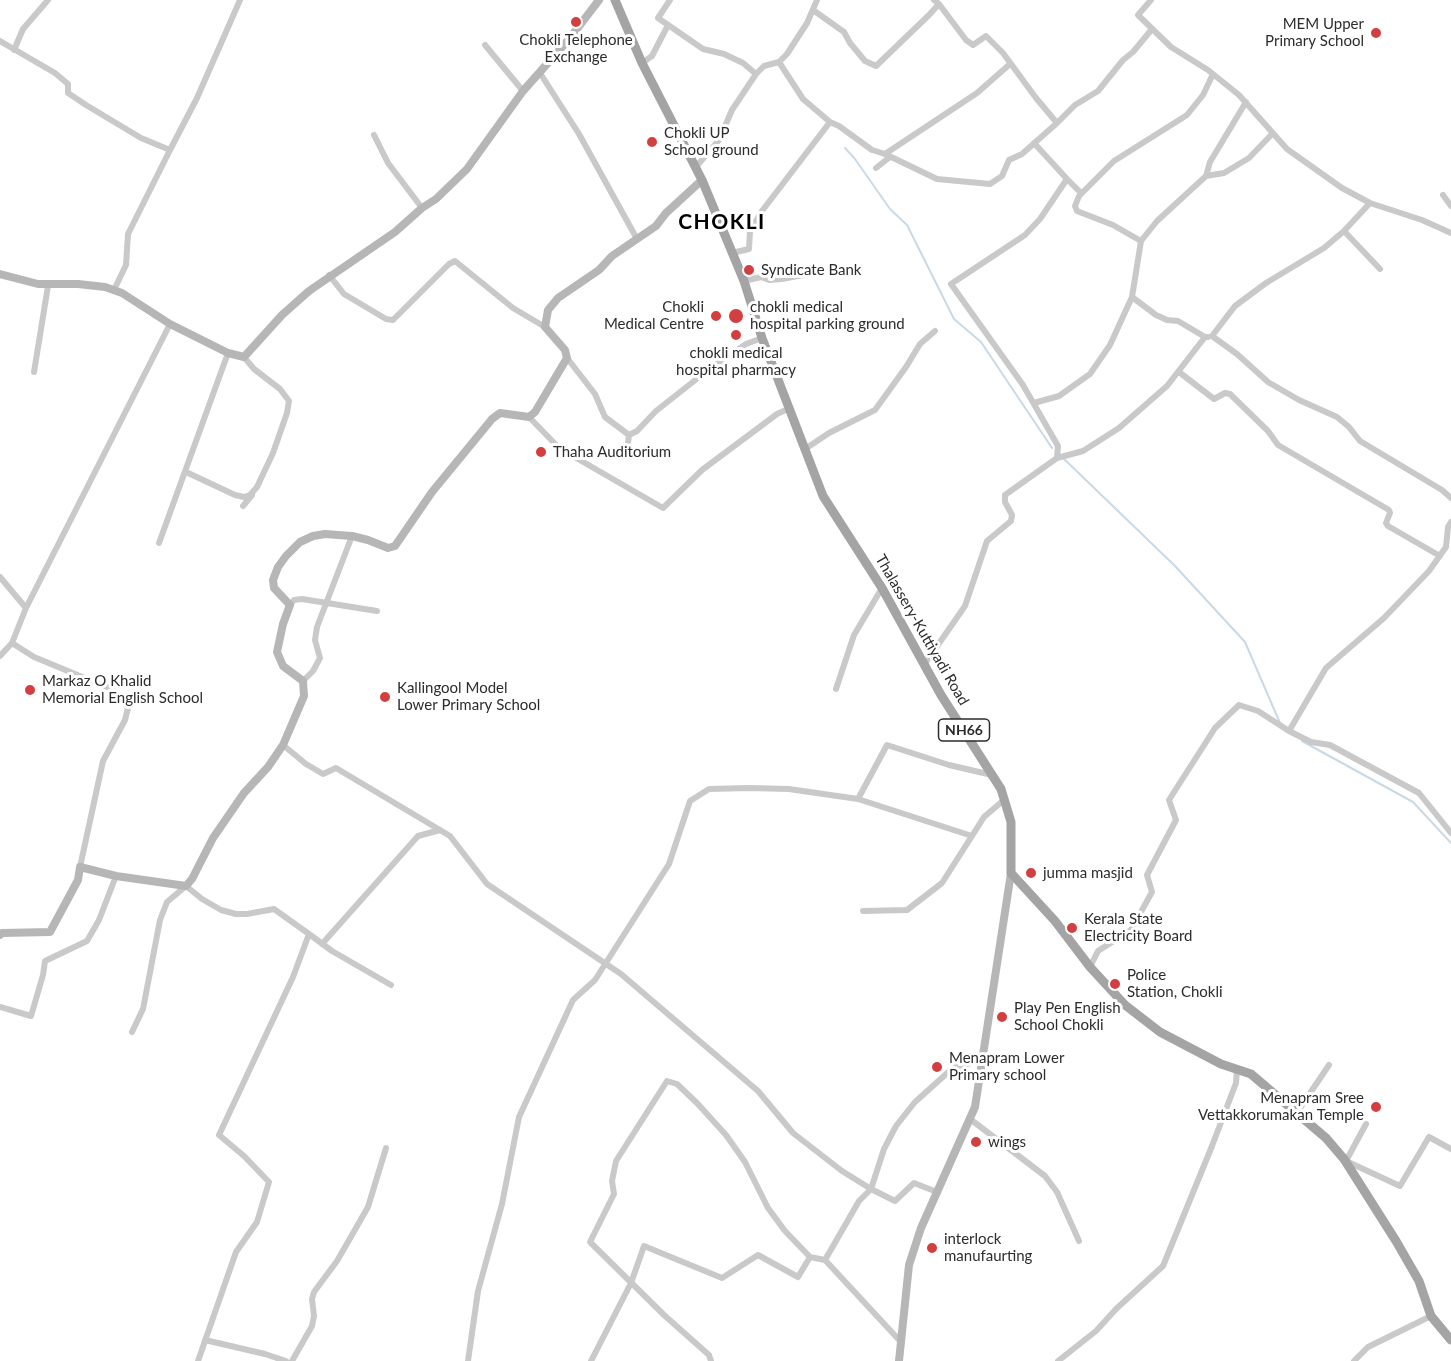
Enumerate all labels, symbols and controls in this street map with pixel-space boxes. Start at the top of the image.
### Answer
marker: Chokli Telephone Exchange [569,15,583,29]
place label: MEM Upper Primary School [1265,15,1364,50]
marker: MEM Upper Primary School [1369,26,1383,40]
place label: Chokli Telephone Exchange [519,31,633,66]
place label: Chokli UP School ground [664,124,759,159]
marker: Chokli UP School ground [645,135,659,149]
district label: CHOKLI [678,209,766,235]
place label: Syndicate Bank [761,261,861,279]
marker: Syndicate Bank [742,263,756,277]
place label: Chokli Medical Centre [604,298,704,333]
place label: chokli medical hospital parking ground [750,298,905,333]
marker: chokli medical hospital parking ground [727,307,745,325]
marker: Chokli Medical Centre [709,309,723,323]
marker: chokli medical hospital pharmacy [729,328,743,342]
place label: chokli medical hospital pharmacy [676,344,796,379]
place label: Thaha Auditorium [553,443,671,461]
marker: Thaha Auditorium [534,445,548,459]
street label: Thalassery-Kuttiyadi Road [871,551,973,709]
place label: Markaz O Khalid Memorial English School [42,672,203,707]
place label: Kallingool Model Lower Primary School [397,679,540,714]
marker: Markaz O Khalid Memorial English School [23,683,37,697]
marker: Kallingool Model Lower Primary School [378,690,392,704]
road number: NH66 [938,719,990,741]
place label: jumma masjid [1043,864,1133,882]
marker: jumma masjid [1024,866,1038,880]
place label: Kerala State Electricity Board [1084,910,1192,945]
marker: Kerala State Electricity Board [1065,921,1079,935]
place label: Police Station, Chokli [1127,966,1223,1001]
marker: Police Station, Chokli [1108,977,1122,991]
place label: Play Pen English School Chokli [1014,999,1121,1034]
marker: Play Pen English School Chokli [995,1010,1009,1024]
place label: Menapram Lower Primary school [949,1049,1064,1084]
marker: Menapram Lower Primary school [930,1060,944,1074]
place label: Menapram Sree Vettakkorumakan Temple [1198,1089,1364,1124]
marker: Menapram Sree Vettakkorumakan Temple [1369,1100,1383,1114]
place label: wings [988,1133,1026,1151]
marker: wings [969,1135,983,1149]
place label: interlock manufaurting [944,1230,1032,1265]
marker: interlock manufaurting [925,1241,939,1255]

